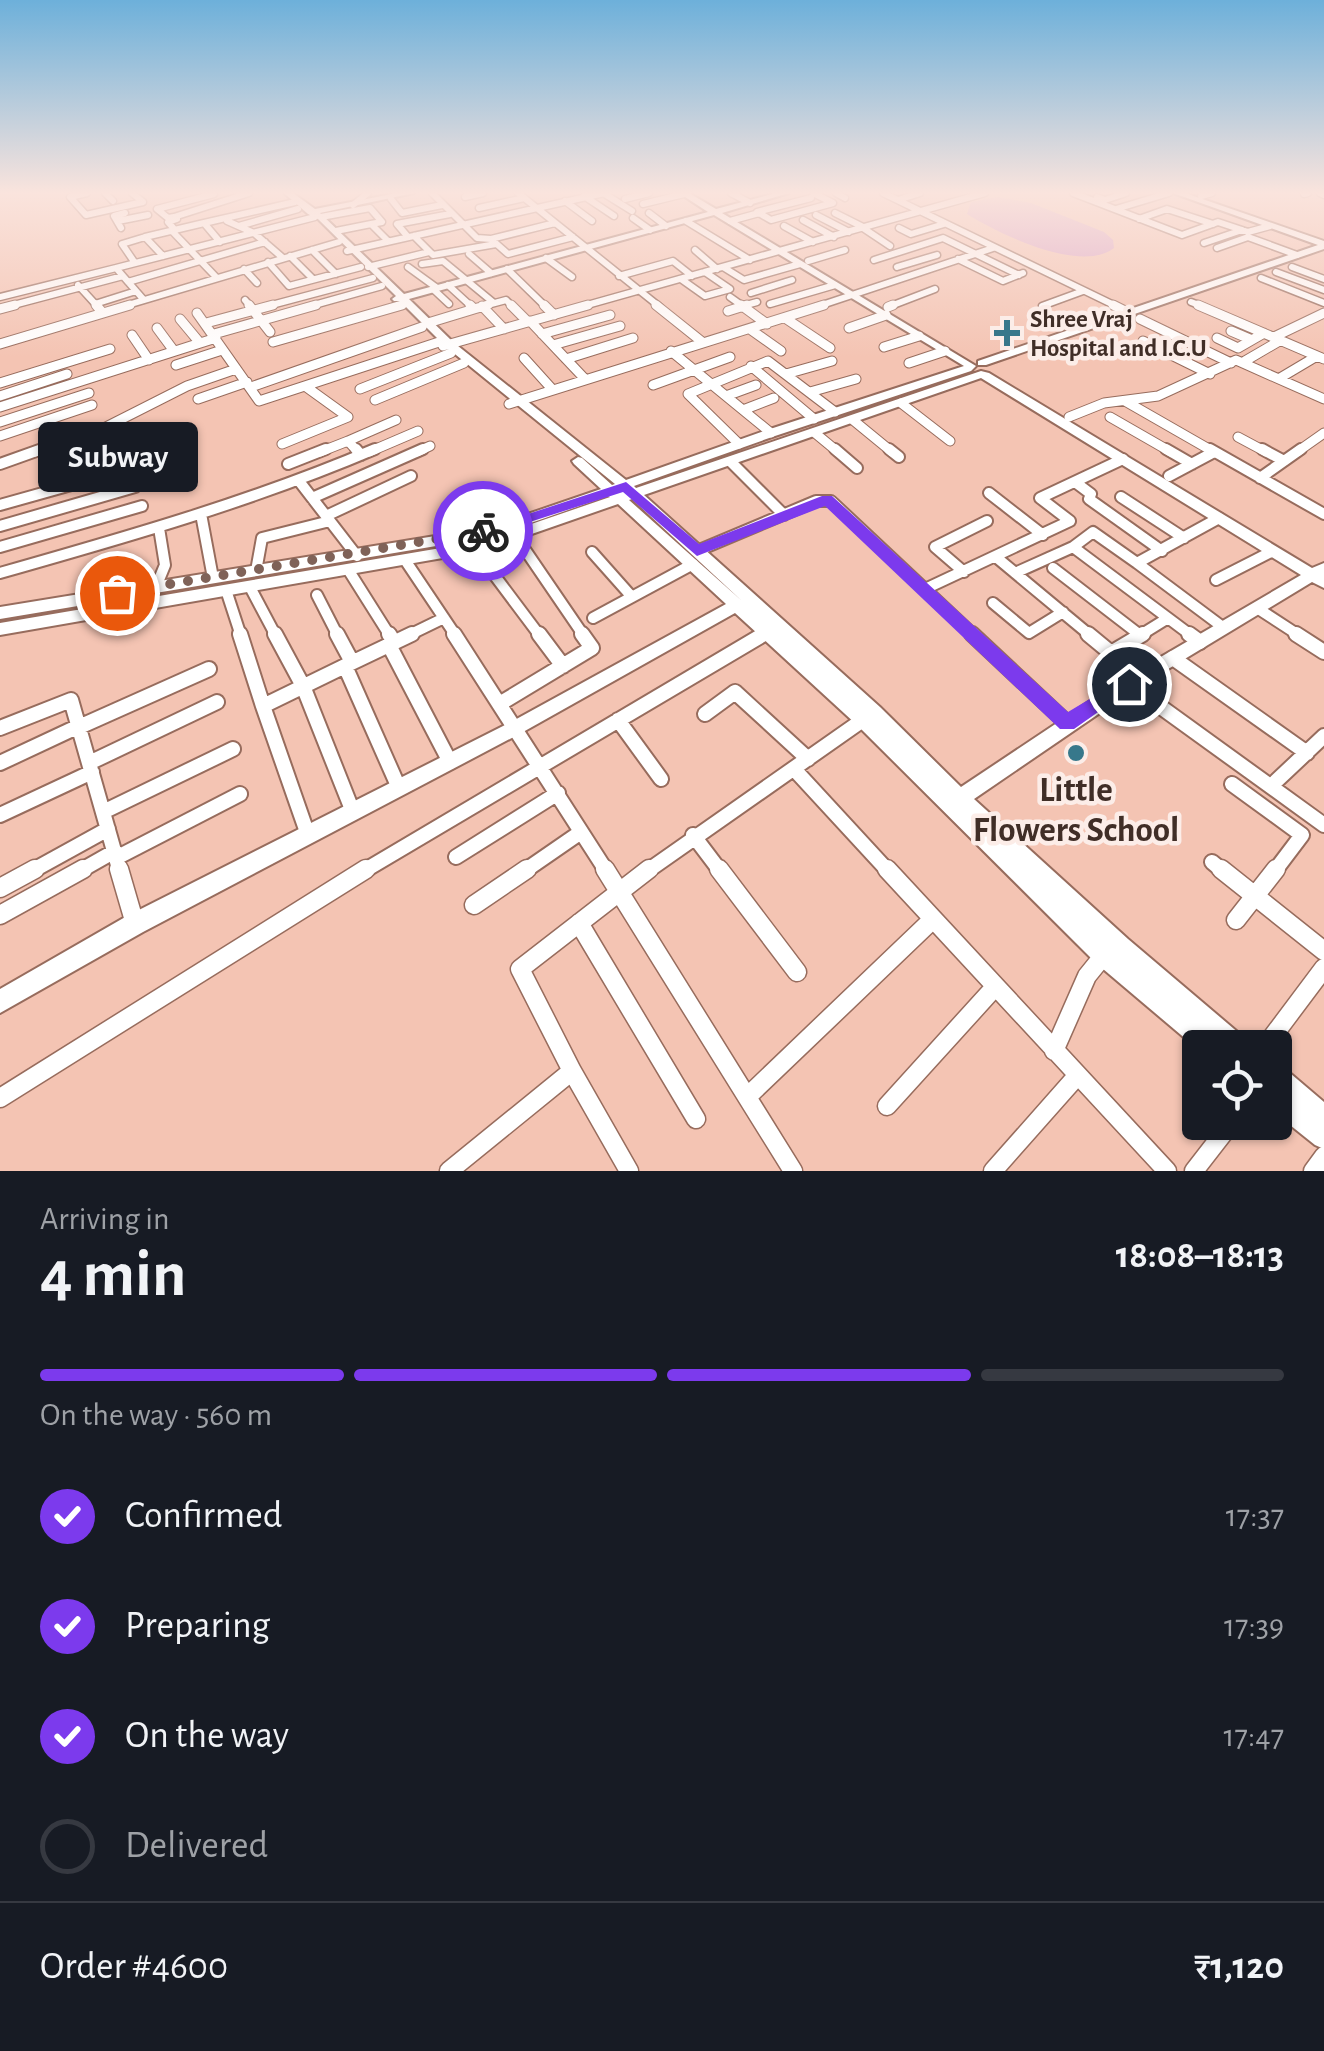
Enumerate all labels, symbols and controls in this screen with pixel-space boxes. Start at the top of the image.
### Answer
place label: Shree Vraj Hospital and I.C.U [1030,307,1207,361]
marker: Shree Vraj Hospital and I.C.U [994,320,1020,346]
callout: Subway [37,423,197,493]
text: Subway [68,441,168,473]
courier [433,481,533,581]
icon: bike [456,504,511,559]
pin [75,551,160,636]
icon: bag [90,566,145,621]
pin [1087,642,1172,727]
icon: home [1102,657,1157,712]
marker: Little Flowers School [1065,742,1087,764]
place label: Little Flowers School [973,773,1179,848]
map controls [1182,1030,1292,1140]
button: locate [1182,1030,1292,1140]
text: Arriving in [40,1203,169,1235]
text: 18:08–18:13 [1116,1237,1284,1275]
text: 4 min [40,1243,186,1308]
text: On the way · 560 m [40,1399,272,1431]
icon: check [40,1489,95,1544]
text: Confirmed [125,1497,282,1535]
text: 17:37 [1226,1500,1284,1532]
icon: check [40,1599,95,1654]
text: Preparing [125,1607,270,1645]
text: 17:39 [1224,1610,1284,1642]
icon: check [40,1709,95,1764]
text: On the way [125,1717,289,1755]
text: 17:47 [1224,1720,1284,1752]
text: Delivered [125,1827,268,1865]
text: Order #4600 [40,1948,228,1986]
text: ₹1,120 [1194,1948,1284,1986]

